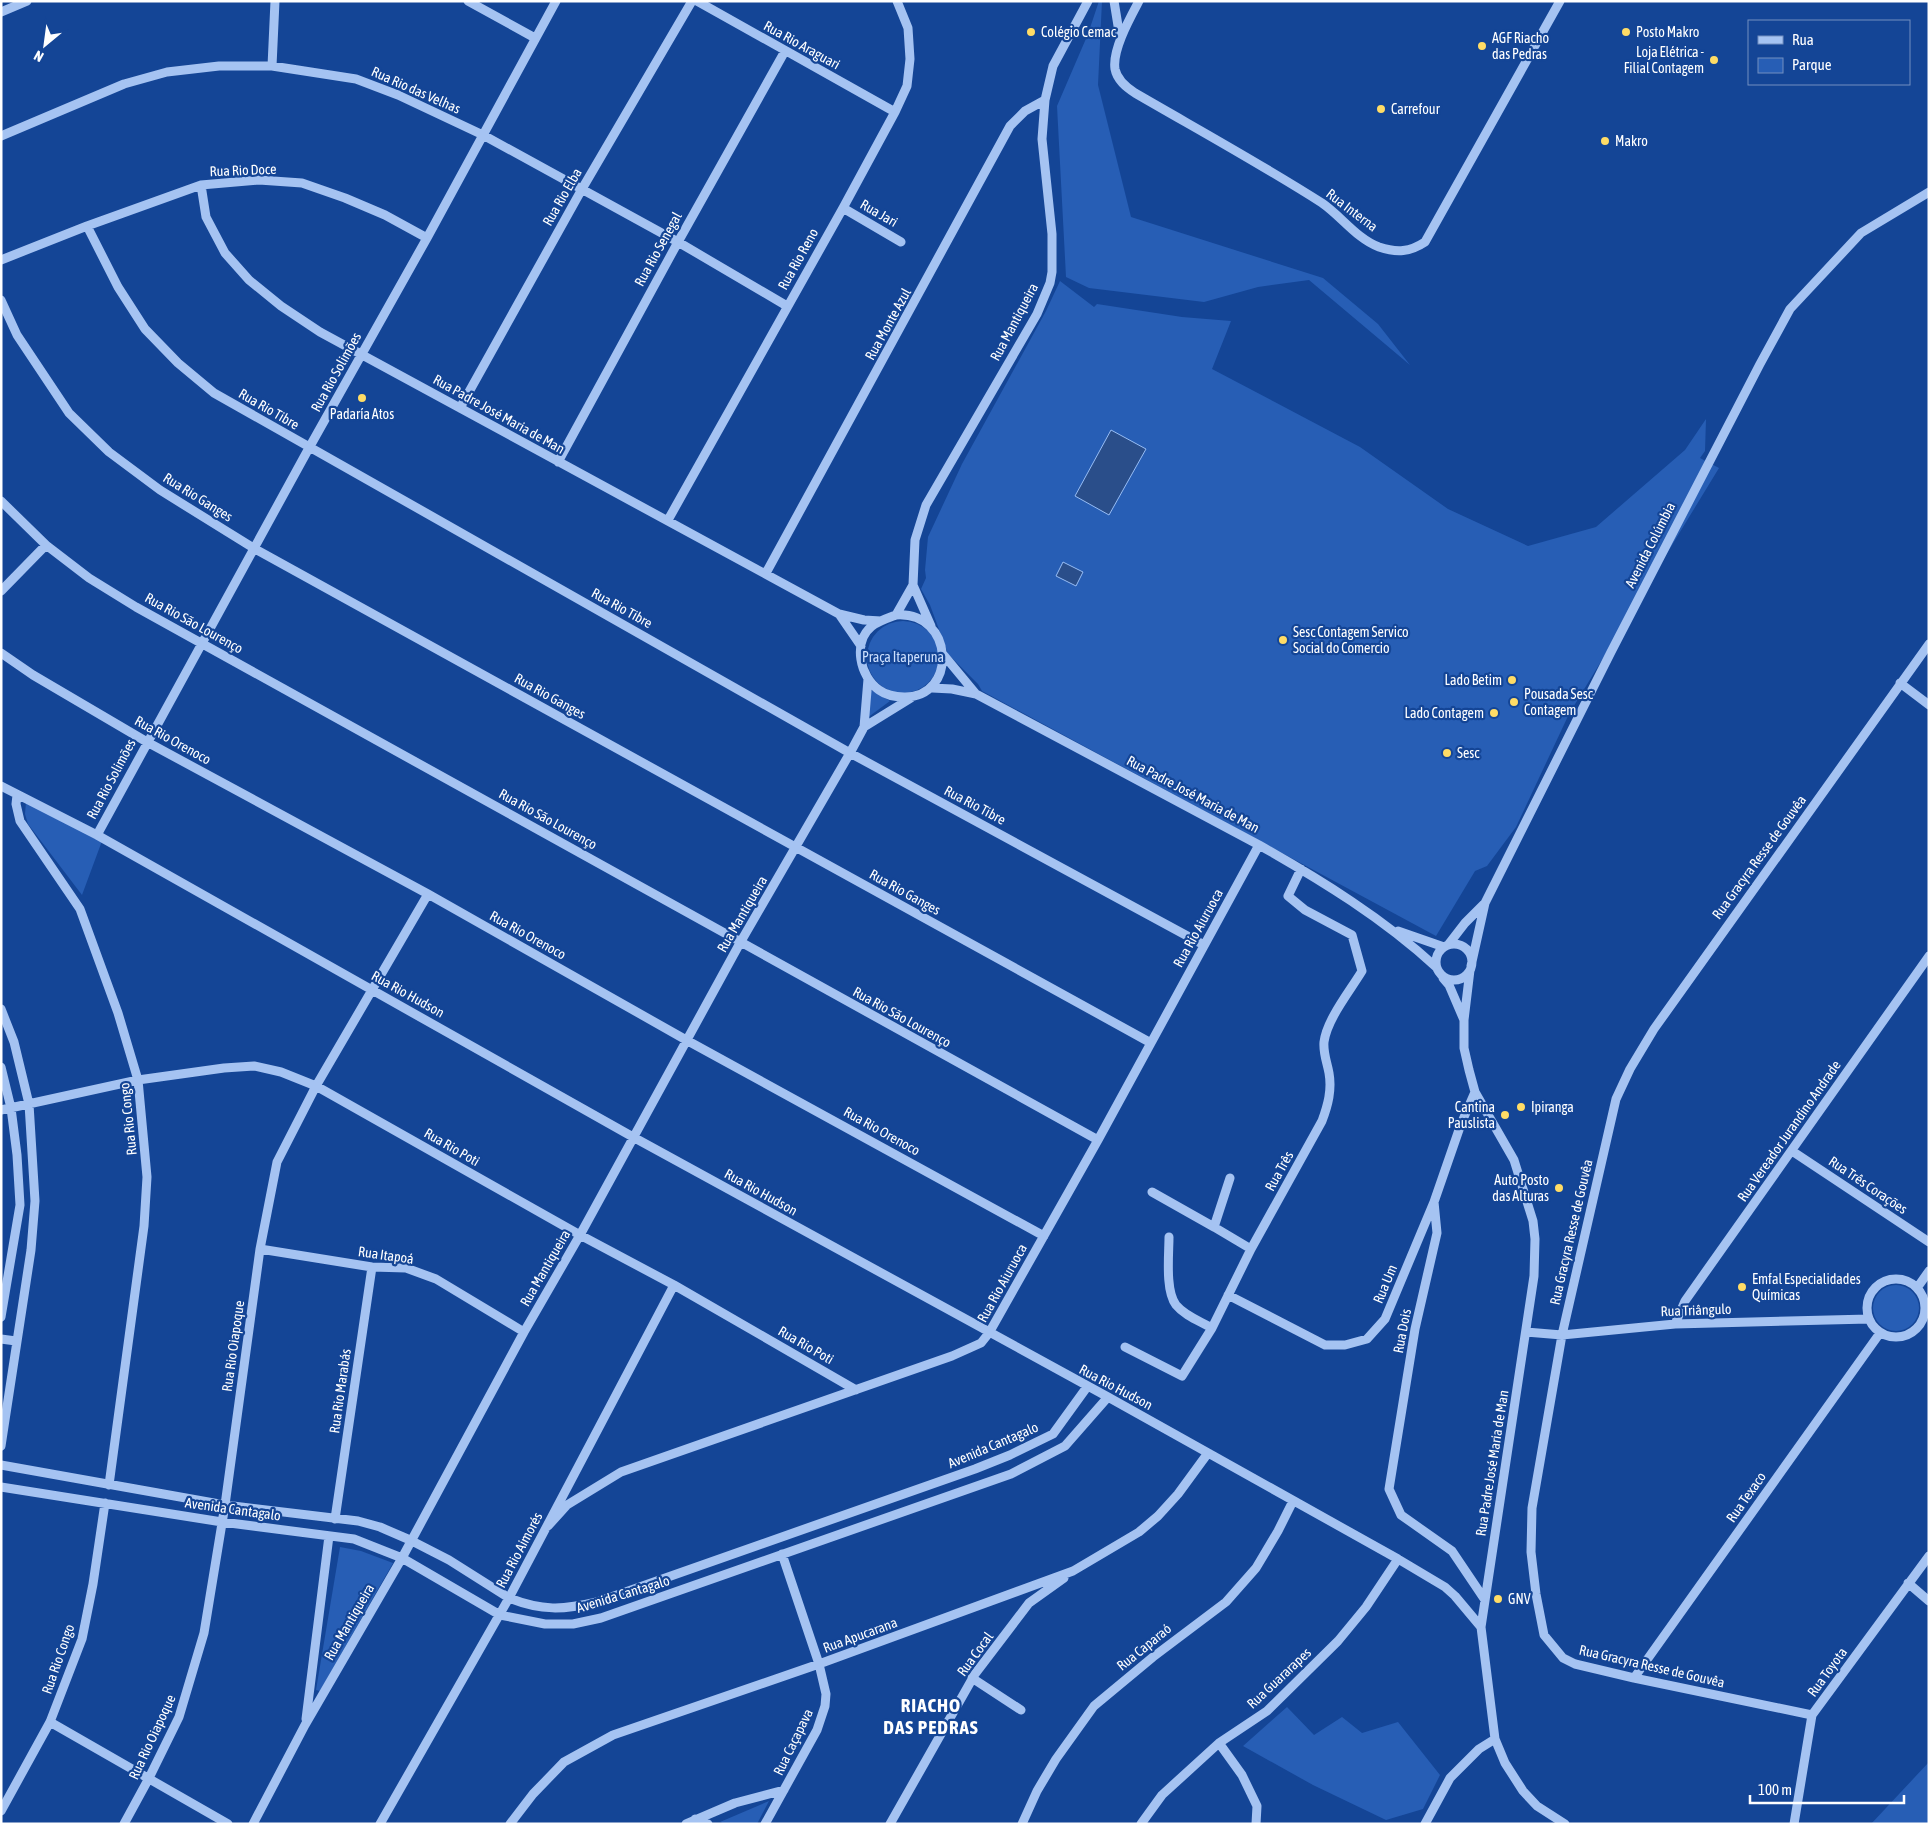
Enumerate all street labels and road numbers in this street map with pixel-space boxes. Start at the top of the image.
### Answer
street label: Rua Rio Araguari [761,17,843,73]
street label: Rua Rio das Velhas [369,63,463,117]
street label: Rua Rio Doce [209,161,277,179]
street label: Rua Rio Elba [539,165,585,229]
street label: Rua Interna [1323,185,1381,235]
street label: Rua Jari [857,196,901,230]
street label: Rua Rio Senegal [631,209,685,289]
street label: Rua Rio Reno [775,226,821,292]
street label: Rua Mantiqueira [987,281,1041,363]
street label: Rua Monte Azul [862,285,914,363]
street label: Rua Rio Solimões [308,329,364,414]
street label: Rua Padre José Maria de Man [430,371,568,457]
street label: Rua Rio Tibre [236,385,302,433]
street label: Rua Rio Ganges [160,469,236,525]
street label: Avenida Colúmbia [1622,500,1678,590]
street label: Rua Rio Tibre [589,585,655,631]
street label: Rua Rio São Lourenço [142,589,246,657]
street label: Rua Rio Ganges [512,670,588,722]
street label: Rua Rio Orenoco [132,712,214,768]
street label: Rua Rio Solimões [83,736,139,822]
street label: Rua Padre José Maria de Man [1124,752,1262,836]
street label: Rua Rio Tibre [942,782,1008,828]
street label: Rua Rio São Lourenço [496,785,600,853]
street label: Rua Gracyra Resse de Gouvêa [1709,792,1809,922]
street label: Rua Rio Ganges [867,866,943,918]
street label: Rua Mantiqueira [714,873,770,955]
street label: Rua Rio Aiuruoca [1170,886,1226,970]
street label: Rua Rio Orenoco [487,907,569,963]
street label: Rua Rio Hudson [369,967,447,1021]
street label: Rua Rio São Lourenço [850,983,954,1051]
street label: Rua Vereador Jurandino Andrade [1734,1057,1844,1205]
street label: Rua Rio Congo [116,1082,140,1156]
street label: Rua Rio Orenoco [841,1103,923,1159]
street label: Rua Rio Poti [421,1125,483,1169]
street label: Rua Três [1262,1148,1296,1194]
street label: Rua Três Corações [1826,1153,1910,1217]
street label: Rua Gracyra Resse de Gouvêa [1546,1158,1596,1306]
street label: Rua Rio Hudson [722,1165,800,1219]
street label: Rua Mantiqueira [517,1227,573,1309]
street label: Rua Rio Aiuruoca [974,1241,1030,1325]
street label: Rua Itapoá [357,1243,415,1267]
street label: Rua Um [1370,1262,1400,1306]
street label: Rua Rio Oiapoque [219,1299,247,1393]
street label: Rua Triângulo [1660,1301,1732,1319]
street label: Rua Dois [1390,1307,1414,1355]
street label: Rua Rio Poti [775,1323,837,1367]
street label: Rua Rio Marabás [326,1348,354,1434]
street label: Rua Rio Hudson [1077,1361,1155,1413]
street label: Rua Padre José Maria de Man [1473,1389,1511,1537]
street label: Avenida Cantagalo [945,1419,1041,1471]
street label: Rua Texaco [1723,1469,1769,1525]
street label: Avenida Cantagalo [184,1494,282,1524]
street label: Rua Rio Aimorés [492,1510,546,1590]
street label: Avenida Cantagalo [575,1572,671,1616]
street label: Rua Mantiqueira [321,1581,377,1663]
street label: Rua Apucarana [821,1614,899,1656]
street label: Rua Caparaó [1114,1620,1174,1674]
street label: Rua Rio Congo [39,1622,77,1696]
street label: Rua Cocal [954,1629,996,1679]
street label: Rua Gracyra Resse de Gouvêa [1578,1641,1726,1691]
street label: Rua Guararapes [1244,1644,1314,1712]
street label: Rua Toyota [1804,1644,1850,1700]
street label: Rua Rio Oiapoque [125,1692,179,1782]
street label: Rua Caçapava [770,1706,816,1778]

